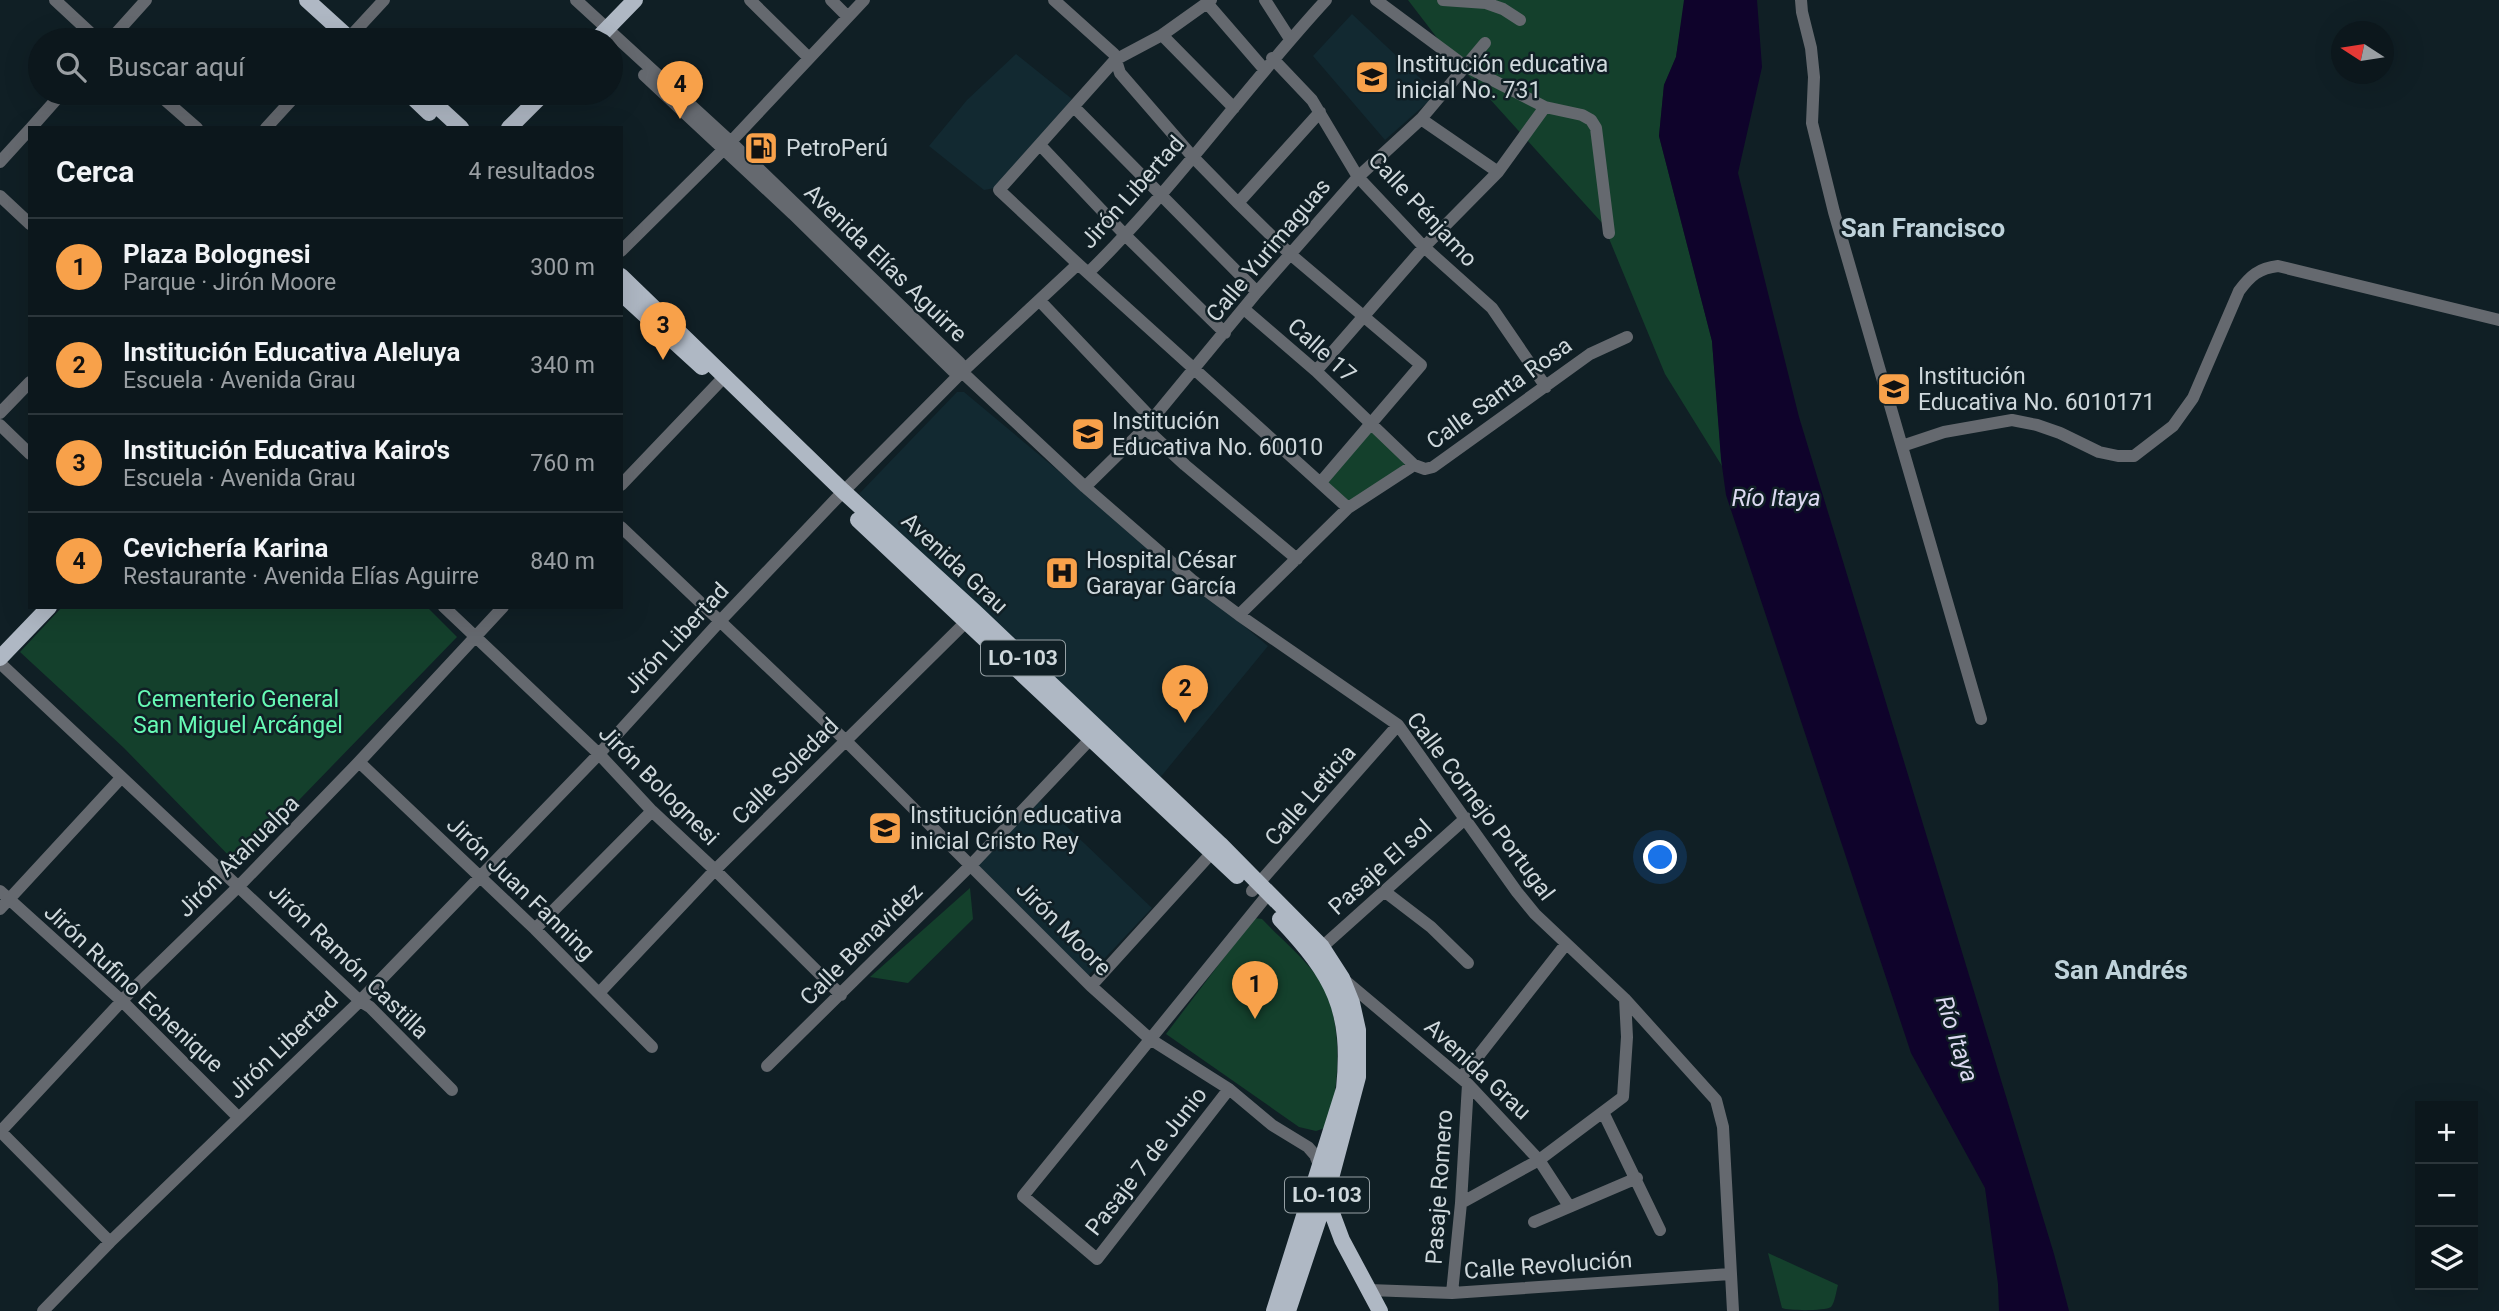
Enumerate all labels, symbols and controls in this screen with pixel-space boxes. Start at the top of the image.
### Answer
north arrow [2331,21,2394,84]
search box [28,28,623,105]
icon: search [52,48,90,86]
place label: Institución educativa inicial No. 731 [1396,51,1608,104]
text: Buscar aquí [108,52,245,82]
school or university icon: Institución educativa inicial No. 731 [1353,58,1391,96]
pin: 4 [657,61,703,119]
fuel station icon: PetroPerú [742,129,780,167]
street label: Jirón Libertad [1075,131,1190,254]
place label: PetroPerú [786,135,888,162]
street label: Calle Pénjamo [1363,146,1483,272]
text: Cerca [56,154,134,189]
text: 4 resultados [468,158,595,185]
street label: Calle Yurimaguas [1201,173,1336,327]
street label: Avenida Elías Aguirre [799,179,972,348]
district label: San Francisco [1841,213,2005,243]
text: Plaza Bolognesi [123,239,311,269]
text: 1 [72,254,86,281]
text: 300 m [530,254,595,281]
text: Parque · Jirón Moore [123,269,336,296]
pin: 3 [640,302,686,360]
street label: Calle 17 [1282,313,1361,388]
street label: Calle Santa Rosa [1421,332,1577,455]
text: Institución Educativa Aleluya [123,337,460,367]
text: 2 [72,352,86,379]
text: 340 m [530,352,595,379]
place label: Institución Educativa No. 6010171 [1918,363,2155,416]
text: Escuela · Avenida Grau [123,367,356,394]
school or university icon: Institución Educativa No. 6010171 [1875,370,1913,408]
place label: Institución Educativa No. 60010 [1112,408,1323,461]
school or university icon: Institución Educativa No. 60010 [1069,415,1107,453]
text: Institución Educativa Kairo's [123,435,450,465]
text: 3 [72,450,86,477]
text: 760 m [530,450,595,477]
text: Escuela · Avenida Grau [123,465,356,492]
water label: Río Itaya [1731,484,1821,512]
street label: Avenida Grau [896,507,1013,619]
text: Cevichería Karina [123,533,328,563]
place label: Hospital César Garayar García [1086,547,1237,600]
text: 4 [72,548,86,575]
text: 840 m [530,548,595,575]
hospital icon: Hospital César Garayar García [1043,554,1081,592]
text: Restaurante · Avenida Elías Aguirre [123,563,479,590]
street label: Jirón Libertad [618,577,735,699]
road number: LO-103 [981,640,1065,676]
pin: 2 [1162,665,1208,723]
park label: Cementerio General San Miguel Arcángel [133,686,343,739]
street label: Calle Cornejo Portugal [1401,707,1560,906]
street label: Calle Soledad [726,712,844,830]
street label: Jirón Bolognesi [593,720,724,851]
street label: Calle Leticia [1259,740,1361,851]
street label: Jirón Atahualpa [172,790,305,923]
place label: Institución educativa inicial Cristo Rey [910,802,1122,855]
school or university icon: Institución educativa inicial Cristo Rey [866,809,904,847]
street label: Jirón Juan Fanning [441,811,600,966]
street label: Pasaje El sol [1323,814,1438,921]
your location [1643,840,1677,874]
street label: Jirón Moore [1010,875,1117,982]
street label: Jirón Ramón Castilla [263,878,434,1045]
street label: Calle Benavidez [795,878,928,1011]
street label: Jirón Rufino Echenique [39,899,229,1078]
district label: San Andrés [2054,955,2188,985]
pin: 1 [1232,961,1278,1019]
street label: Jirón Libertad [223,986,344,1104]
water label: Río Itaya [1930,992,1984,1086]
street label: Avenida Grau [1419,1013,1536,1125]
street label: Pasaje 7 de Junio [1080,1082,1213,1241]
map controls [2415,1101,2478,1290]
button: + [2415,1101,2478,1164]
street label: Pasaje Romero [1421,1109,1458,1265]
button: − [2415,1164,2478,1227]
road number: LO-103 [1285,1178,1369,1212]
button: layers [2415,1227,2478,1290]
street label: Calle Revolución [1463,1246,1633,1285]

